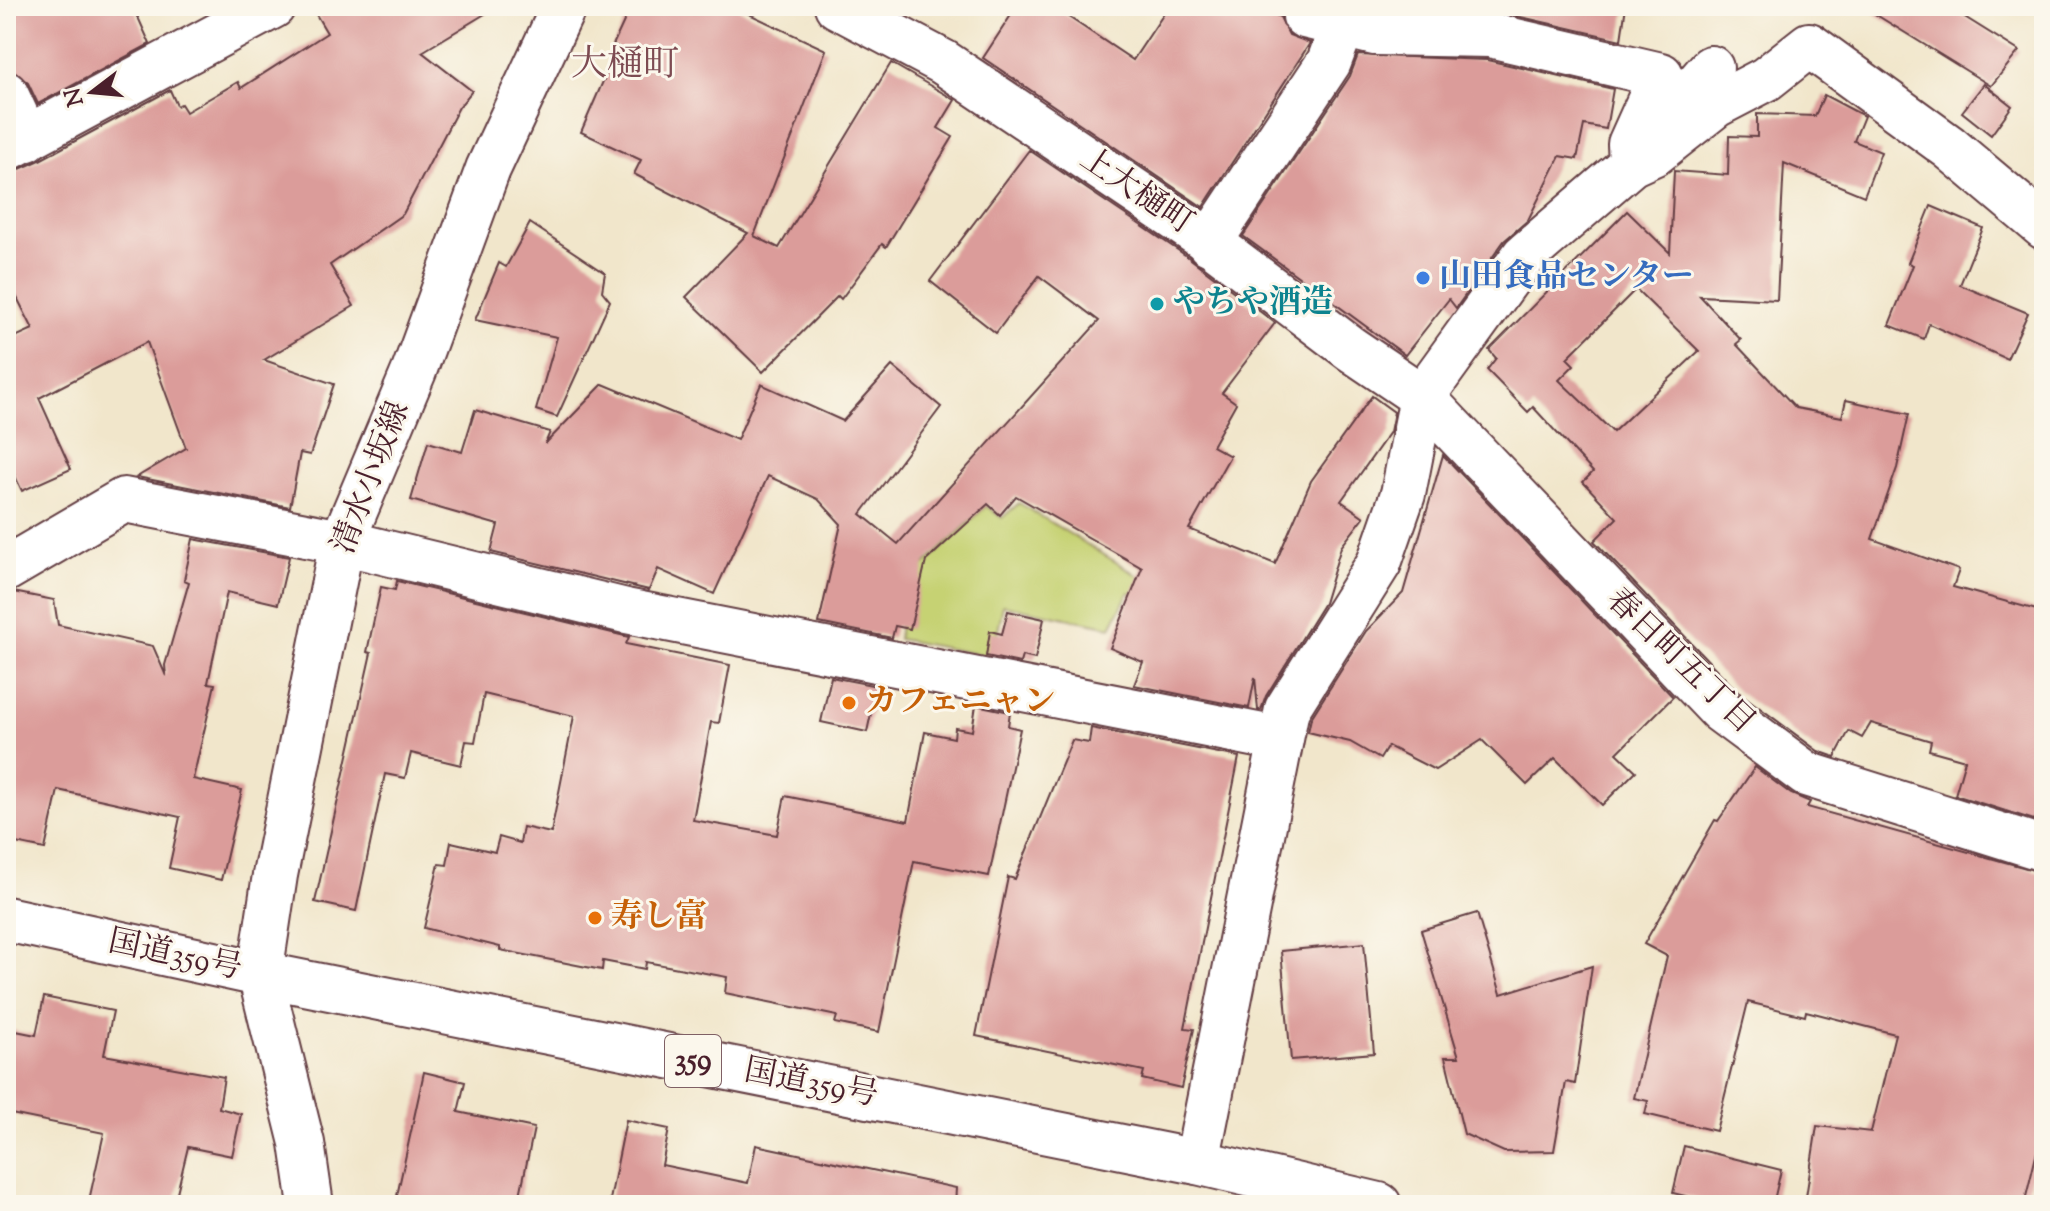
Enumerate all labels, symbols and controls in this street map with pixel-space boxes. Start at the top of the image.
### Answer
district label: 大樋町 [571,40,679,92]
north arrow [52,52,132,132]
text: N [58,83,93,110]
street label: 上大樋町 [1070,137,1202,247]
place label: 山田食品センター [1439,255,1694,301]
marker: 山田食品センター [1414,269,1432,287]
place label: やちや酒造 [1173,281,1333,327]
marker: やちや酒造 [1148,295,1166,313]
street label: 清水小坂線 [322,395,422,561]
street label: 春日町五丁目 [1595,579,1765,745]
place label: カフェニャン [865,680,1055,726]
marker: カフェニャン [840,694,858,712]
place label: 寿し富 [611,895,707,941]
marker: 寿し富 [586,909,604,927]
street label: 国道359号 [104,919,246,993]
road number: 359 [665,1035,721,1087]
street label: 国道359号 [740,1049,882,1119]

